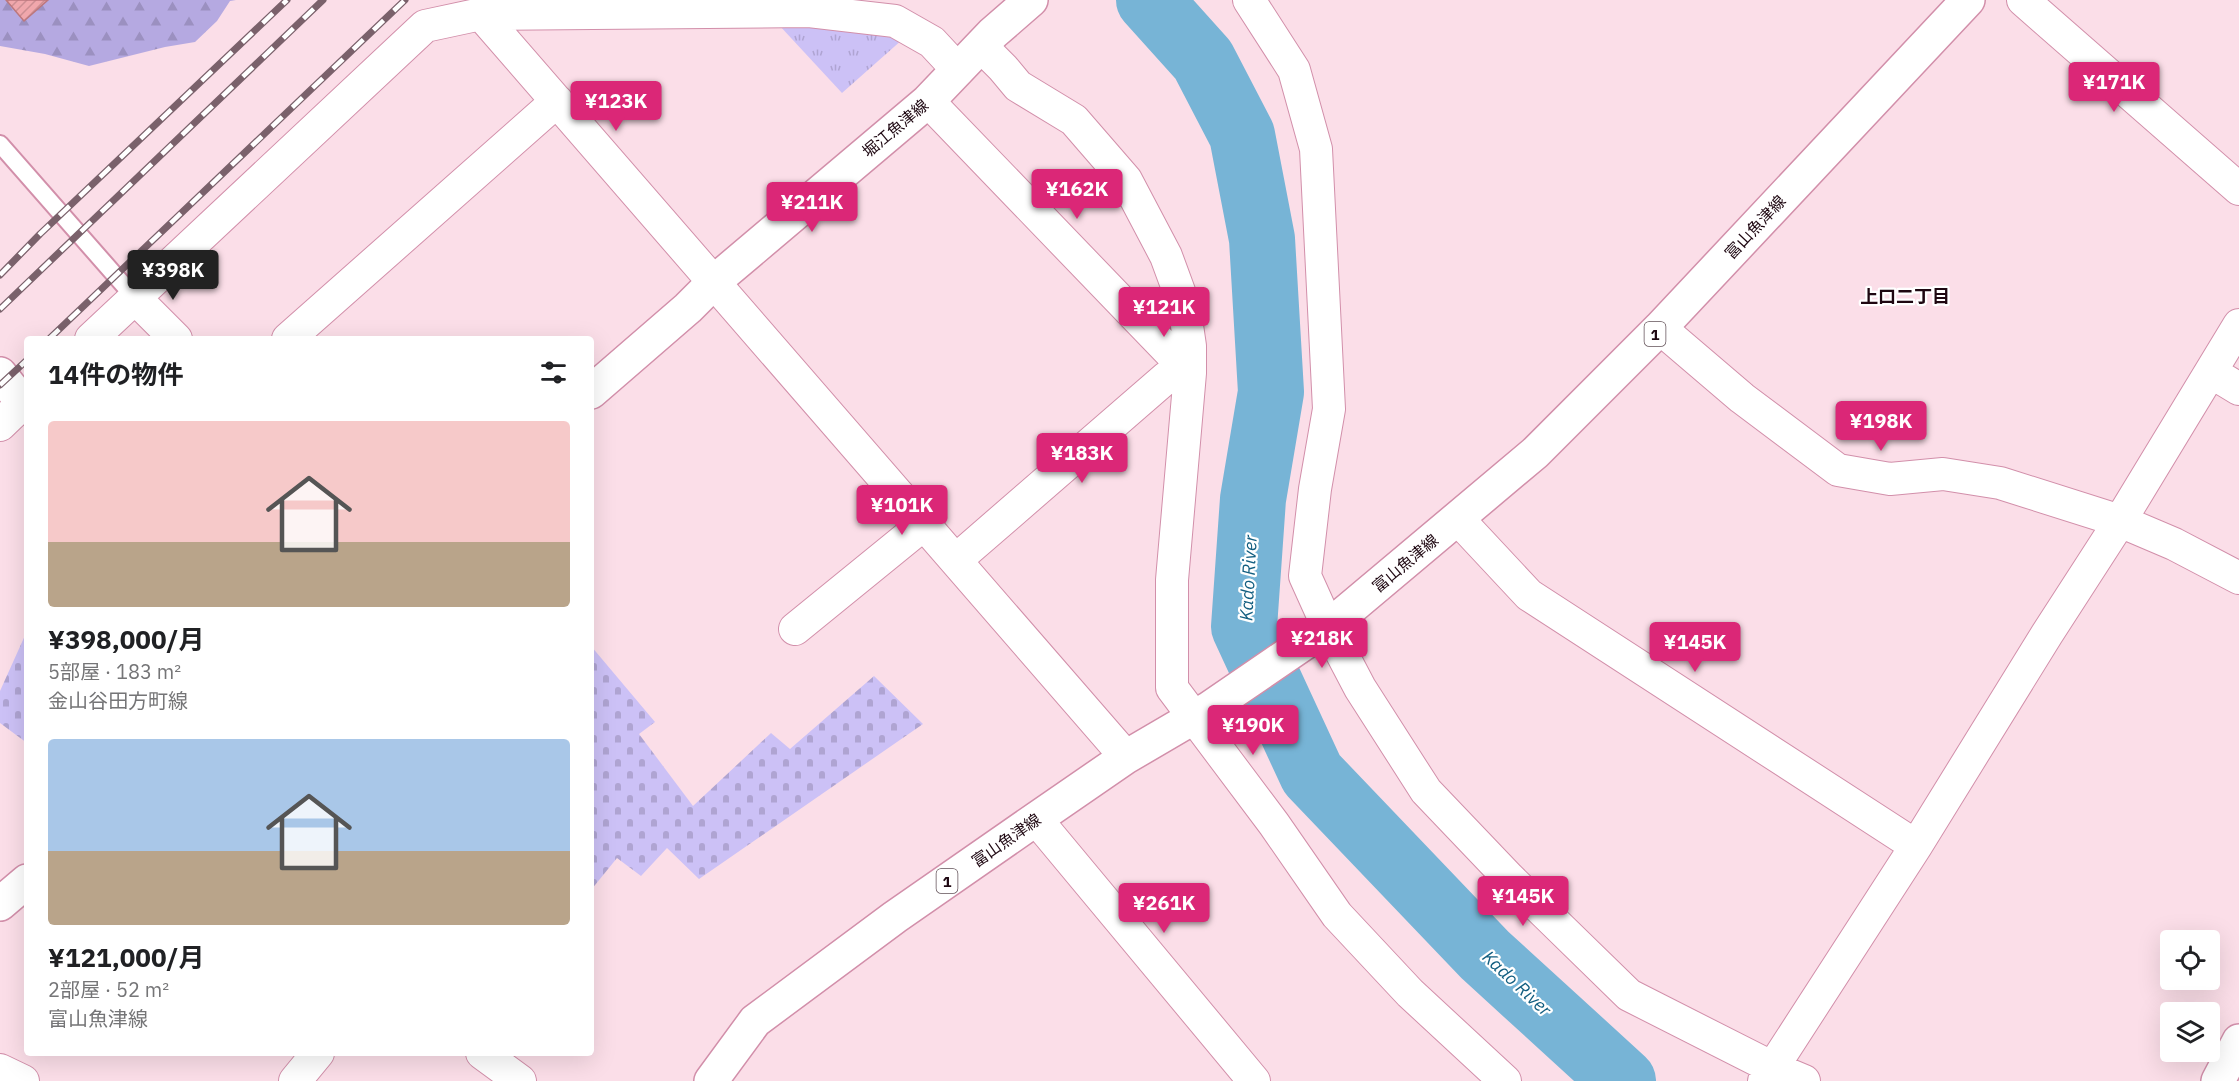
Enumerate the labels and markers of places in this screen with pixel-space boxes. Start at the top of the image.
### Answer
pin: ¥171K [2072,62,2156,113]
pin: ¥123K [574,81,658,132]
pin: ¥162K [1035,169,1119,220]
pin: ¥211K [770,182,854,233]
pin: ¥398K [131,250,215,301]
pin: ¥121K [1122,287,1206,338]
pin: ¥198K [1839,401,1923,452]
pin: ¥183K [1040,433,1124,484]
pin: ¥101K [860,485,944,536]
pin: ¥218K [1280,618,1364,669]
pin: ¥145K [1653,622,1737,673]
pin: ¥190K [1211,705,1295,756]
pin: ¥145K [1481,876,1565,927]
pin: ¥261K [1122,883,1206,934]

